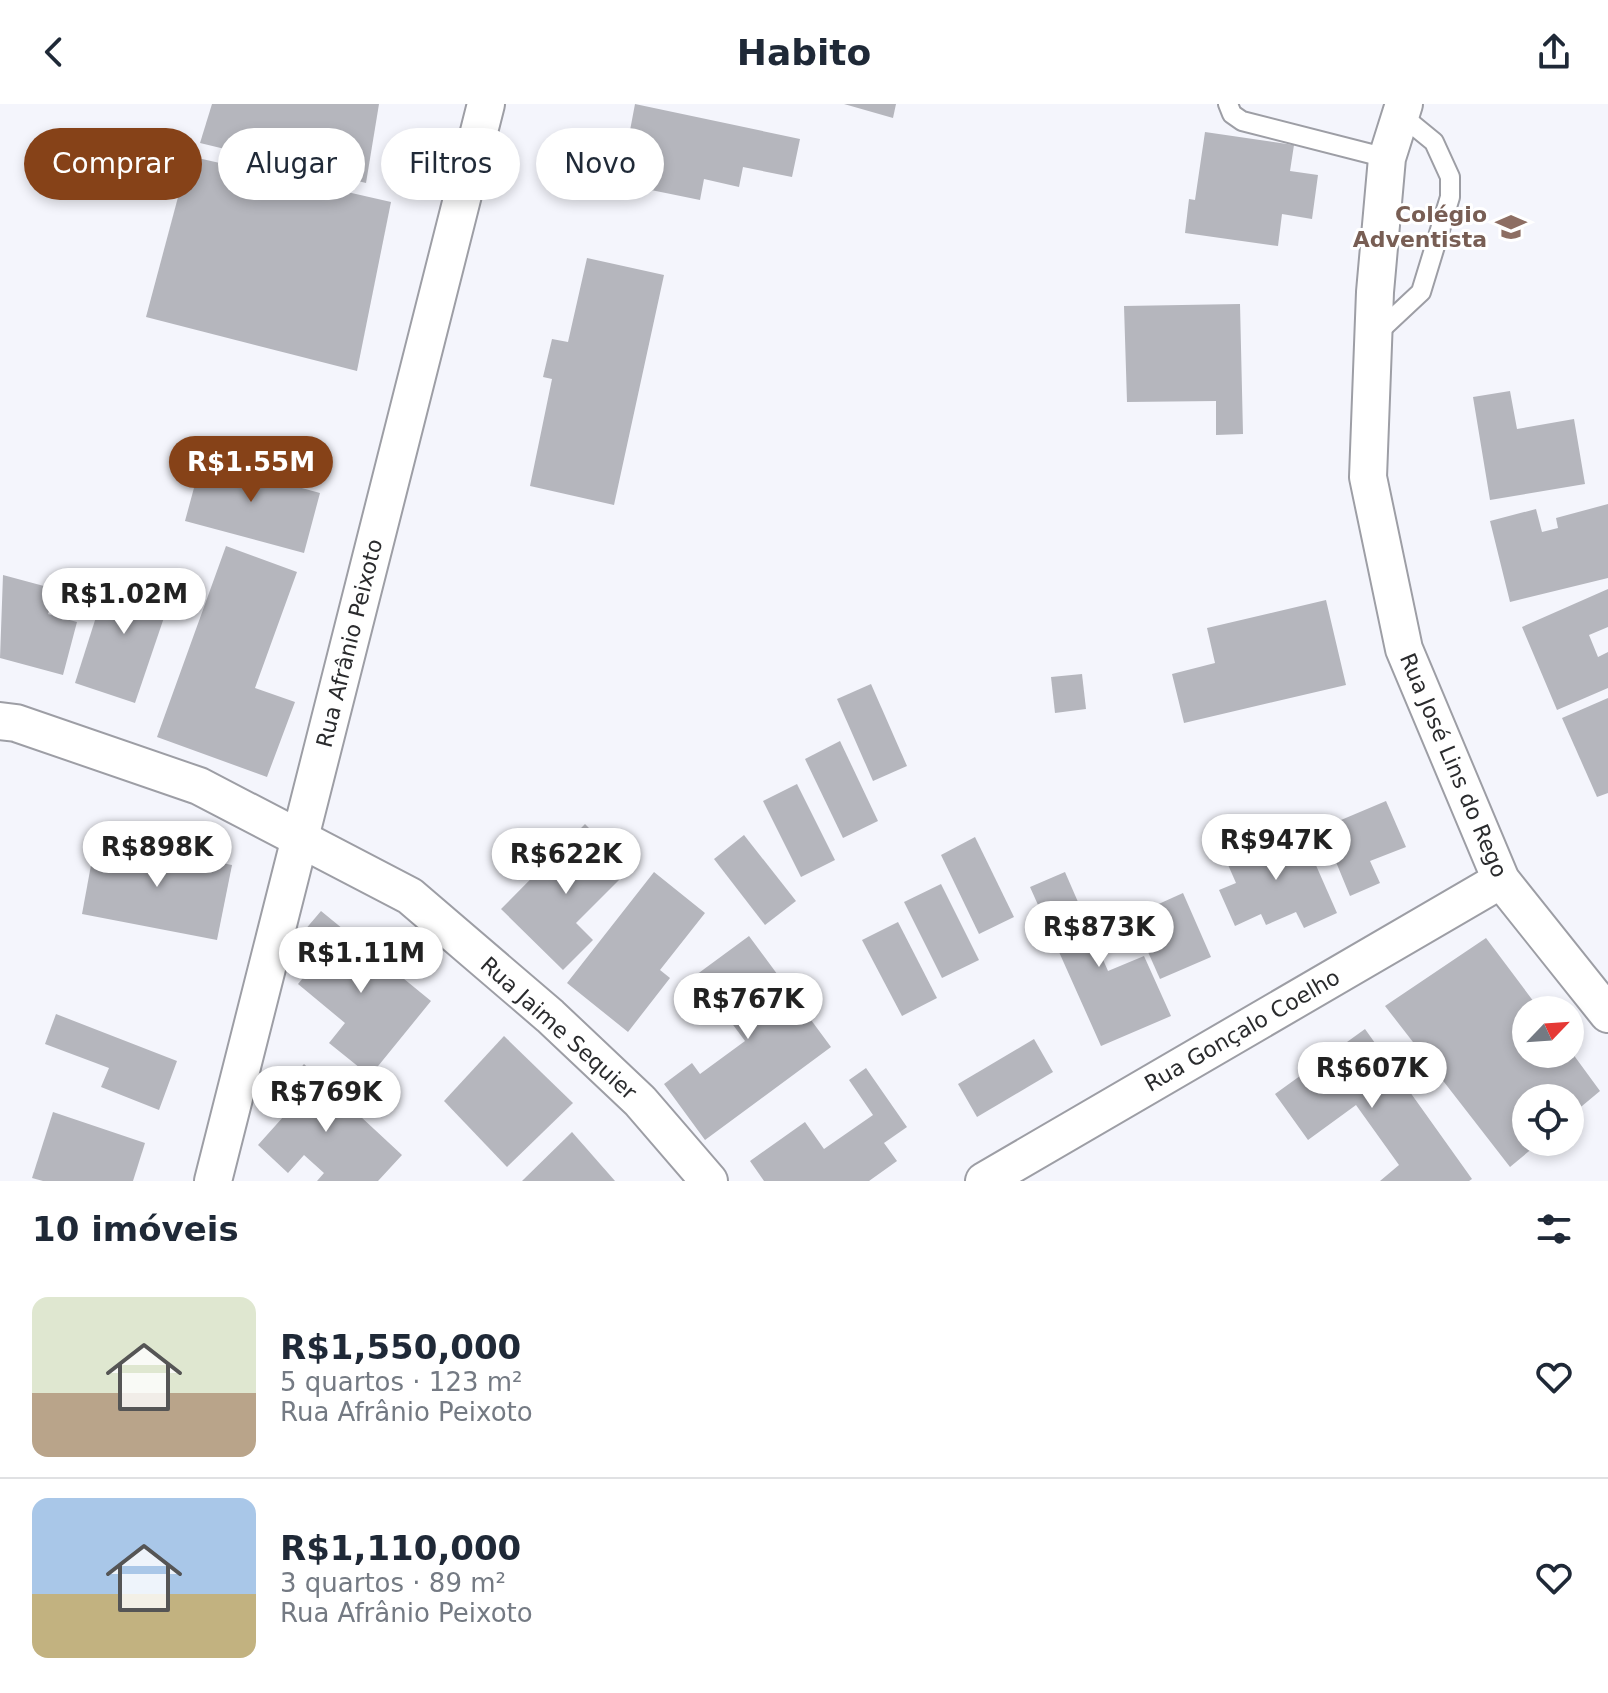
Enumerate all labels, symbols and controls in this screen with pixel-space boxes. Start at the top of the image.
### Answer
icon: back [32,30,76,74]
icon: share [1532,30,1576,74]
text: Habito [737,32,871,73]
chip: Comprar [24,128,202,200]
chip: Alugar [218,128,365,200]
chip: Filtros [381,128,520,200]
chip: Novo [536,128,664,200]
place label: Colégio Adventista [1353,202,1487,252]
school or university icon: Colégio Adventista [1494,210,1528,244]
pin: R$1.55M [177,436,325,504]
text: R$1.55M [187,447,315,477]
street label: Rua Afrânio Peixoto [311,536,387,750]
pin: R$1.02M [50,568,198,636]
text: R$1.02M [60,579,188,609]
street label: Rua José Lins do Rego [1395,649,1512,881]
pin: R$947K [1211,814,1341,882]
pin: R$898K [92,821,222,889]
text: R$947K [1220,825,1332,855]
pin: R$622K [501,828,631,896]
text: R$898K [101,832,213,862]
text: R$622K [510,839,622,869]
pin: R$873K [1034,901,1164,969]
text: R$873K [1043,912,1155,942]
pin: R$1.11M [287,927,435,995]
text: R$1.11M [297,938,425,968]
street label: Rua Jaime Sequier [476,952,642,1105]
street label: Rua Gonçalo Coelho [1140,964,1344,1097]
pin: R$767K [683,973,813,1041]
text: R$767K [692,984,804,1014]
north arrow [1512,996,1584,1068]
map controls [1512,996,1584,1156]
pin: R$607K [1307,1042,1437,1110]
text: R$607K [1316,1053,1428,1083]
pin: R$769K [261,1066,391,1134]
text: R$769K [270,1077,382,1107]
button: locate [1512,1084,1584,1156]
icon: filters [1532,1207,1576,1251]
text: 10 imóveis [32,1209,239,1249]
text: R$1,550,000 [280,1327,521,1367]
icon: home [96,1329,192,1425]
icon: heart [1532,1355,1576,1399]
text: 5 quartos · 123 m² [280,1367,523,1397]
text: Rua Afrânio Peixoto [280,1397,533,1427]
text: R$1,110,000 [280,1528,521,1568]
icon: home [96,1530,192,1626]
icon: heart [1532,1556,1576,1600]
text: 3 quartos · 89 m² [280,1568,506,1598]
text: Rua Afrânio Peixoto [280,1598,533,1628]

